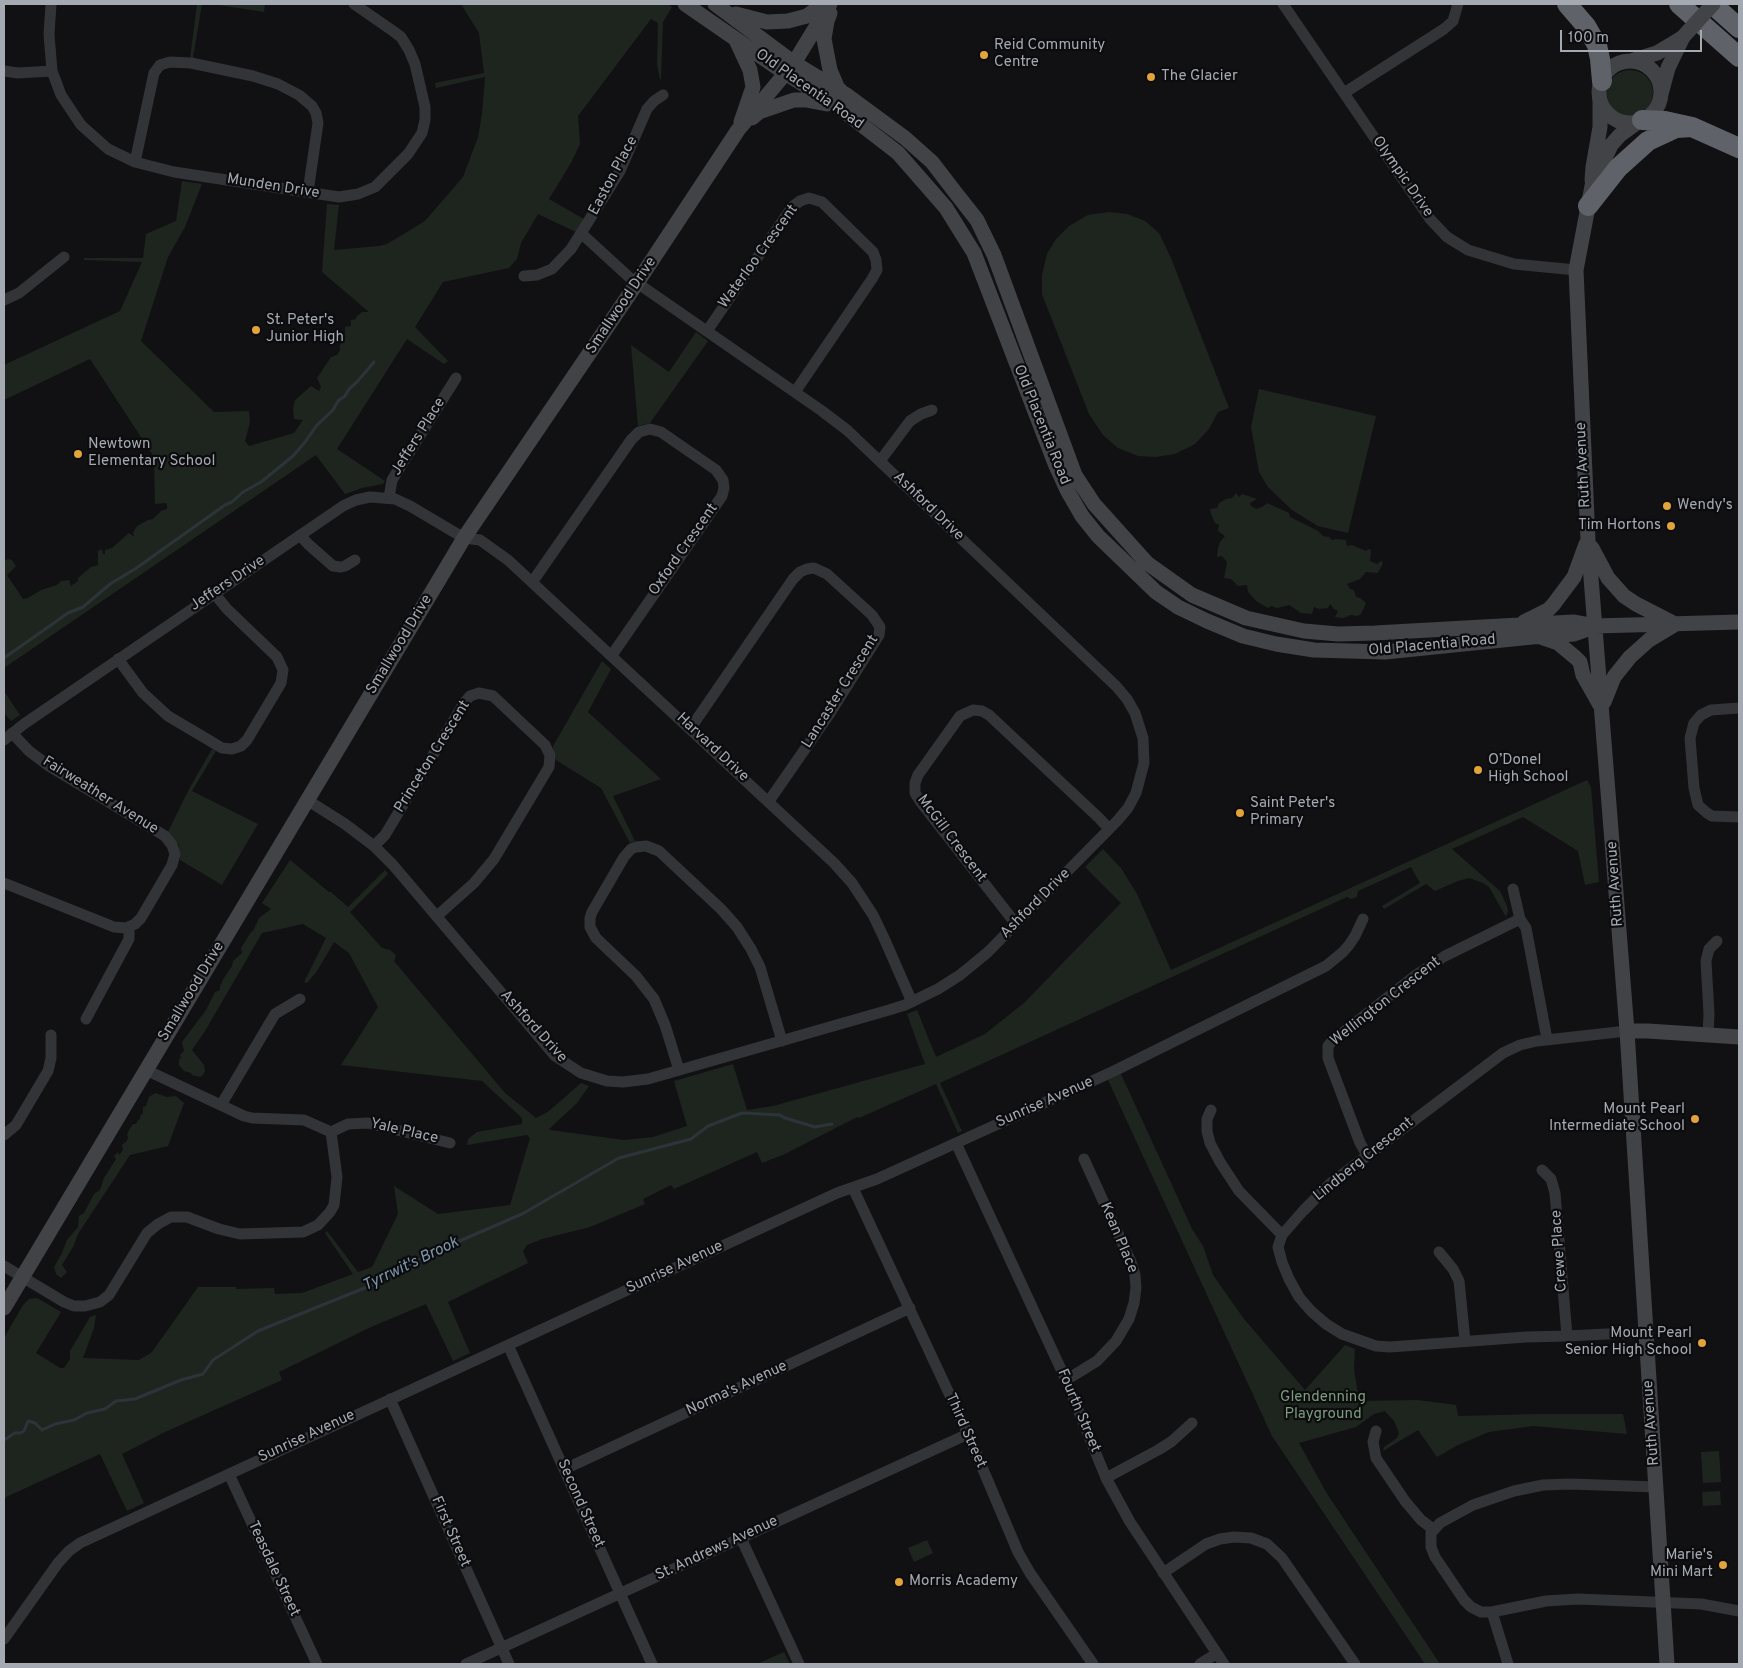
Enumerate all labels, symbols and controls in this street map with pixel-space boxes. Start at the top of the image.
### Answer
scale bar [1563,20,1706,52]
text: 100 m [1568,29,1609,48]
place label: Reid Community Centre [994,37,1105,72]
street label: Old Placentia Road [752,46,866,134]
marker: Reid Community Centre [978,49,990,61]
place label: The Glacier [1161,68,1238,86]
marker: The Glacier [1145,71,1157,83]
street label: Olympic Drive [1367,133,1437,221]
street label: Easton Place [586,134,642,218]
street label: Munden Drive [225,171,321,203]
street label: Waterloo Crescent [715,202,803,312]
street label: Smallwood Drive [583,254,661,358]
place label: St. Peter's Junior High [266,312,344,347]
marker: St. Peter's Junior High [250,324,262,336]
street label: Old Placentia Road [1009,362,1073,488]
street label: Jeffers Place [388,395,450,479]
street label: Ruth Avenue [1573,422,1595,508]
place label: Newtown Elementary School [88,436,215,471]
marker: Newtown Elementary School [72,448,84,460]
street label: Ashford Drive [889,469,967,545]
place label: Wendy's [1677,497,1733,515]
marker: Wendy's [1661,500,1673,512]
street label: Oxford Crescent [646,501,722,599]
place label: Tim Hortons [1578,517,1661,535]
marker: Tim Hortons [1665,520,1677,532]
street label: Jeffers Drive [187,552,269,616]
street label: Smallwood Drive [363,592,437,698]
street label: Old Placentia Road [1368,631,1496,661]
street label: Lancaster Crescent [799,632,883,752]
street label: Princeton Crescent [391,698,475,816]
street label: Harvard Drive [672,710,752,786]
place label: O’Donel High School [1488,752,1569,787]
street label: Fairweather Avenue [39,753,161,839]
marker: O’Donel High School [1472,764,1484,776]
street label: McGill Crescent [912,792,990,886]
place label: Saint Peter's Primary [1250,795,1335,830]
marker: Saint Peter's Primary [1234,807,1246,819]
street label: Ruth Avenue [1604,841,1628,927]
street label: Ashford Drive [997,865,1075,943]
street label: Smallwood Drive [155,939,229,1045]
street label: Wellington Crescent [1327,953,1445,1051]
street label: Ashford Drive [496,987,570,1067]
street label: Sunrise Avenue [994,1074,1096,1132]
place label: Mount Pearl Intermediate School [1549,1101,1685,1136]
marker: Mount Pearl Intermediate School [1689,1113,1701,1125]
street label: Lindberg Crescent [1310,1114,1418,1206]
street label: Yale Place [368,1115,440,1149]
street label: Kean Place [1095,1200,1141,1276]
street label: Crewe Place [1548,1209,1572,1293]
water label: Tyrrwit's Brook [360,1234,462,1296]
street label: Sunrise Avenue [624,1238,726,1298]
place label: Mount Pearl Senior High School [1565,1325,1692,1360]
marker: Mount Pearl Senior High School [1696,1337,1708,1349]
street label: Norma's Avenue [684,1358,790,1420]
street label: Fourth Street [1052,1367,1104,1455]
street label: Ruth Avenue [1640,1380,1664,1466]
park label: Glendenning Playground [1280,1389,1366,1424]
street label: Third Street [941,1391,989,1471]
street label: Sunrise Avenue [256,1407,358,1467]
street label: Second Street [552,1457,608,1551]
street label: First Street [426,1494,474,1570]
street label: St. Andrews Avenue [653,1513,781,1585]
street label: Teasdale Street [243,1518,303,1620]
place label: Marie's Mini Mart [1650,1547,1713,1582]
marker: Marie's Mini Mart [1717,1559,1729,1571]
place label: Morris Academy [909,1573,1018,1591]
marker: Morris Academy [893,1576,905,1588]

